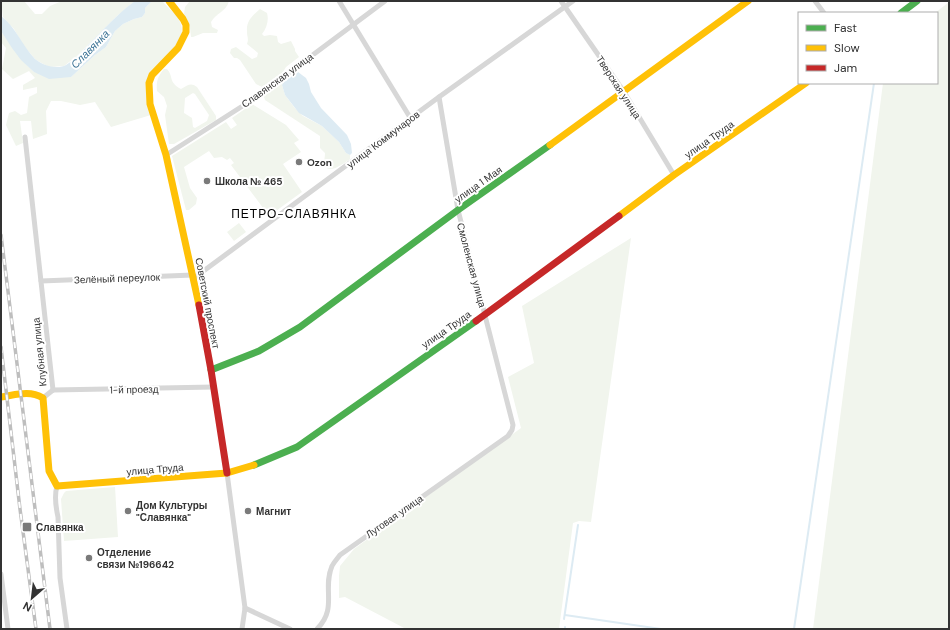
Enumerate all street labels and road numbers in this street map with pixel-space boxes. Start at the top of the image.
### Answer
street label: Славянская улица [239,50,316,111]
street label: Тверская улица [593,53,644,122]
street label: улица Коммунаров [344,108,422,171]
street label: улица Труда [682,117,737,161]
street label: улица 1 Мая [452,163,505,206]
street label: Смоленская улица [454,221,489,309]
street label: Советский проспект [192,256,223,350]
street label: Зелёный переулок [74,270,161,287]
street label: улица Труда [419,307,474,351]
street label: Клубная улица [29,316,50,387]
street label: 1-й проезд [109,383,159,396]
street label: улица Труда [126,460,185,478]
street label: Луговая улица [363,492,426,541]

